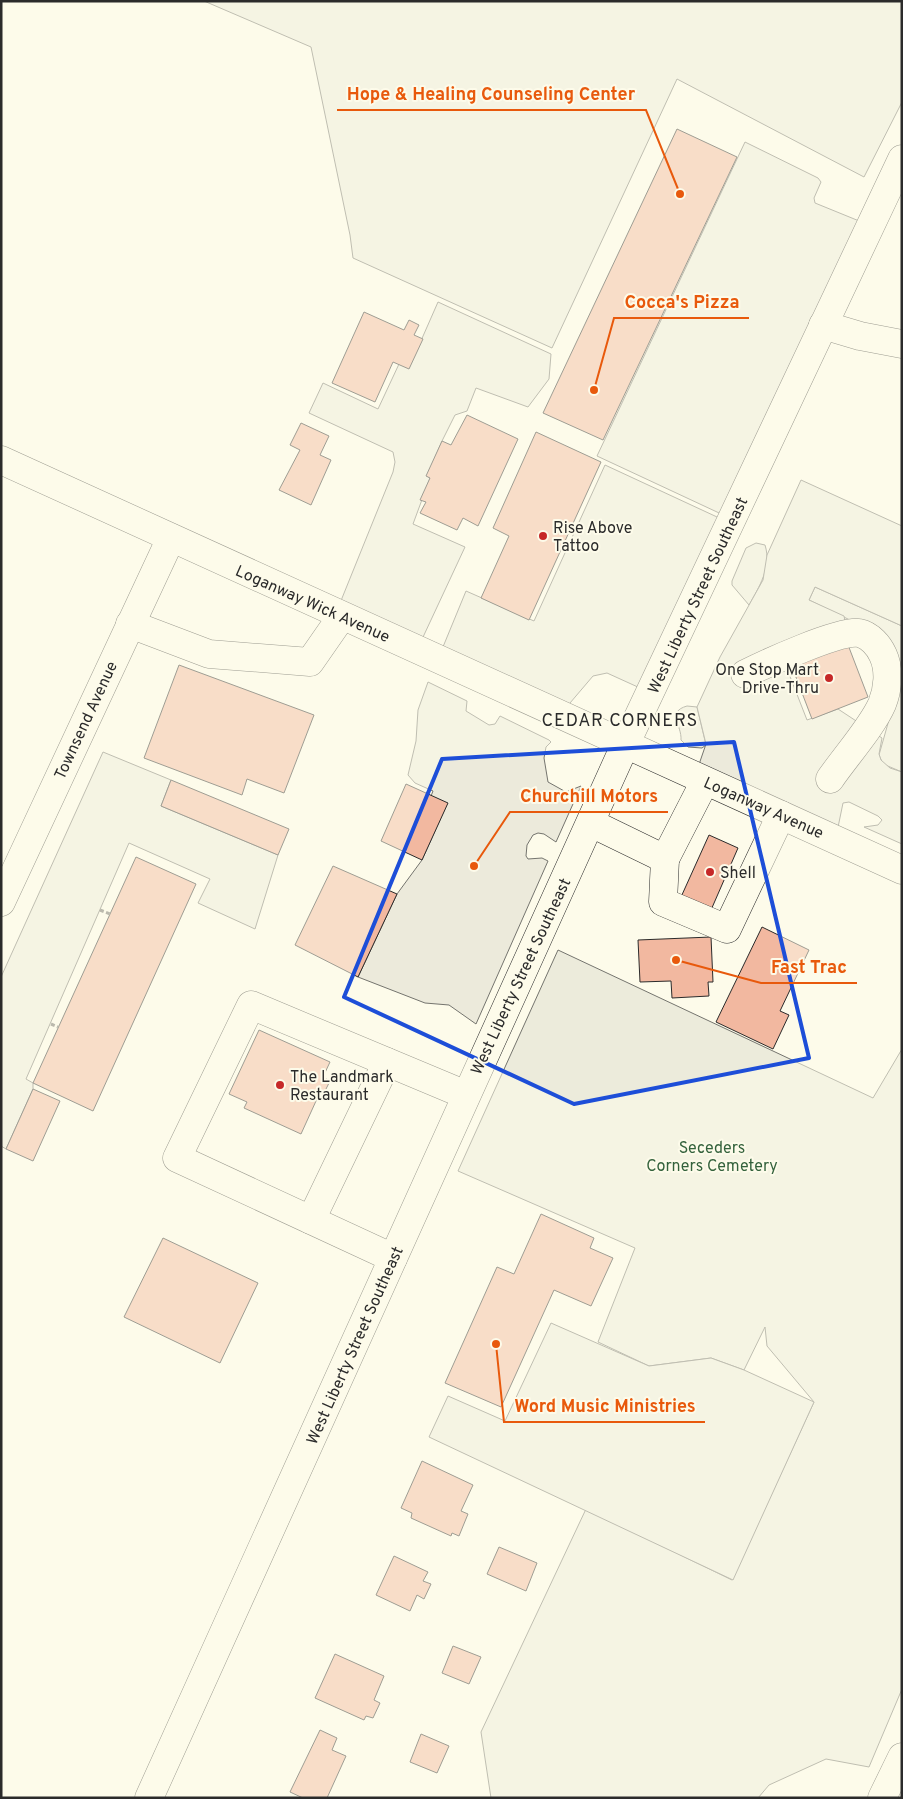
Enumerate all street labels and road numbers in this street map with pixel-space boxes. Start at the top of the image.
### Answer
street label: West Liberty Street Southeast [644,494,753,697]
street label: Loganway Wick Avenue [232,562,392,648]
street label: Townsend Avenue [51,659,123,783]
street label: Loganway Avenue [700,773,826,844]
street label: West Liberty Street Southeast [467,875,576,1078]
street label: West Liberty Street Southeast [303,1244,409,1448]

